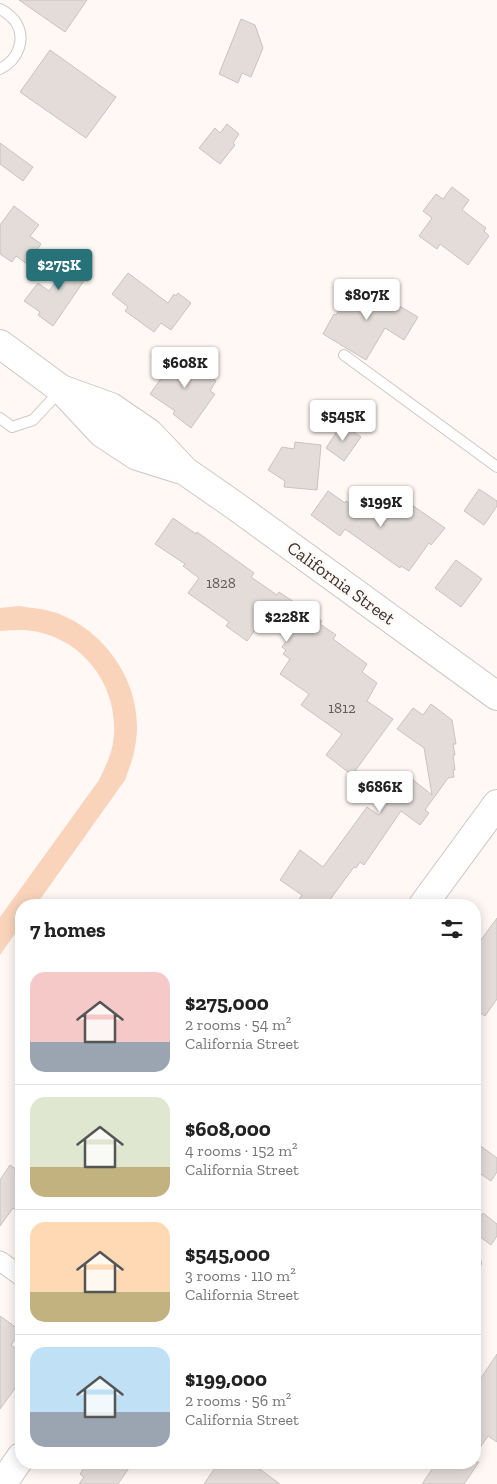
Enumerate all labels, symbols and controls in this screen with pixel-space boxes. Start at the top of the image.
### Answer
pin: $275K [24,248,94,291]
text: $275K [37,255,81,274]
pin: $807K [332,278,402,321]
text: $807K [345,285,389,304]
pin: $608K [150,346,220,389]
text: $608K [162,353,208,372]
pin: $545K [308,400,378,442]
text: $545K [321,406,365,425]
pin: $199K [346,486,416,528]
text: $199K [360,492,402,511]
street label: California Street [283,536,400,630]
house number: 1828 [206,574,236,592]
pin: $228K [252,600,322,643]
text: $228K [265,607,309,626]
house number: 1812 [328,699,356,717]
pin: $686K [345,770,415,813]
text: $686K [358,777,402,796]
icon: filters [438,915,466,943]
text: 7 homes [30,917,106,942]
text: $275,000 [185,990,269,1015]
icon: home [70,992,130,1052]
text: 2 rooms · 54 m² [185,1015,291,1034]
text: California Street [185,1034,299,1053]
text: $608,000 [185,1116,271,1141]
icon: home [70,1117,130,1177]
text: 4 rooms · 152 m² [185,1141,298,1160]
text: California Street [185,1160,299,1179]
text: $545,000 [185,1241,270,1266]
icon: home [70,1242,130,1302]
text: 3 rooms · 110 m² [185,1266,296,1285]
text: California Street [185,1285,299,1304]
text: $199,000 [185,1366,267,1391]
icon: home [70,1367,130,1427]
text: 2 rooms · 56 m² [185,1391,291,1410]
text: California Street [185,1410,299,1429]

